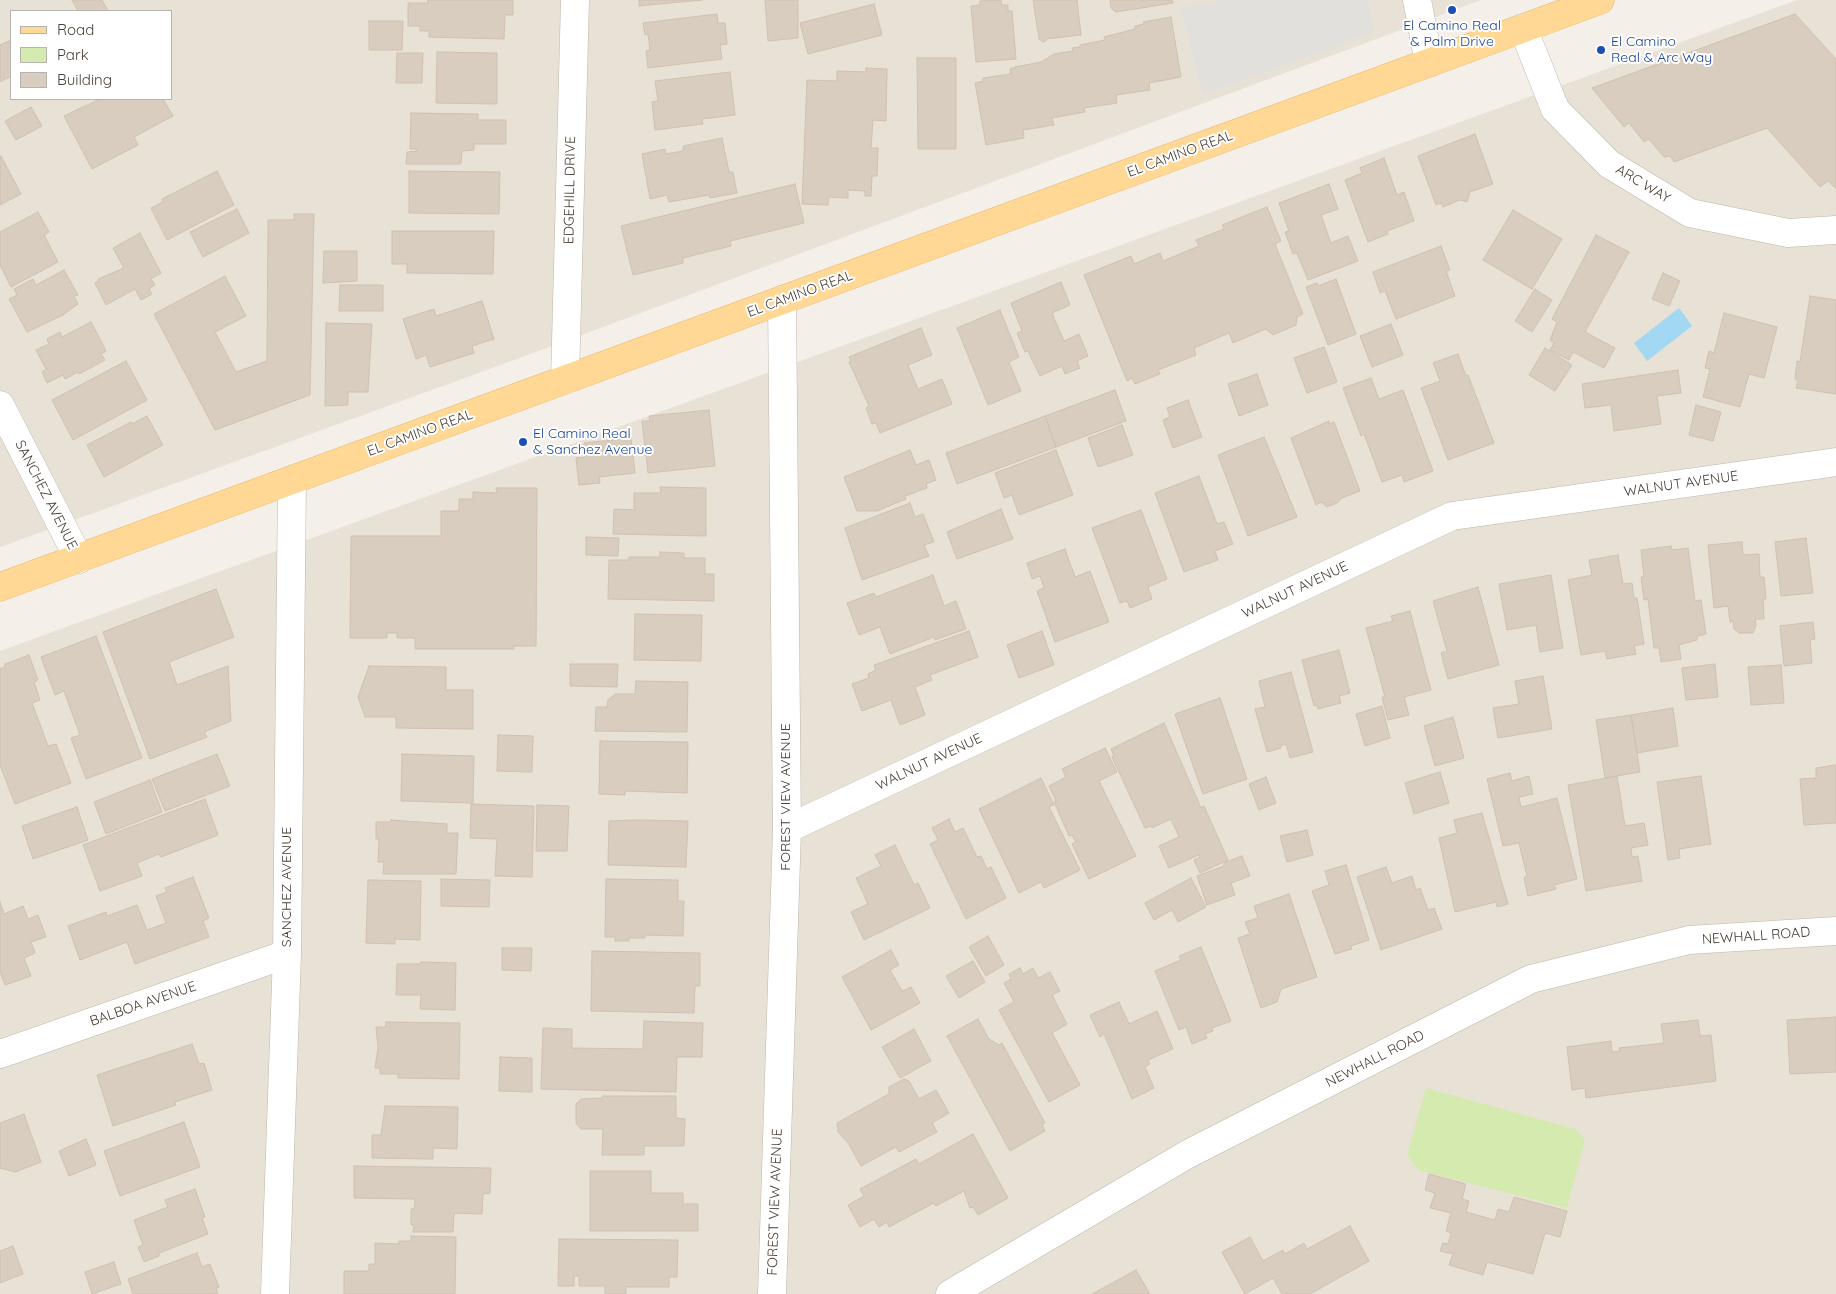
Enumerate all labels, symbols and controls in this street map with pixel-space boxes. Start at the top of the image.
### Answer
marker: El Camino Real & Palm Drive [1446,4,1458,16]
legend [10,10,172,100]
place label: El Camino Real & Palm Drive [1403,18,1501,50]
text: Road [57,20,94,39]
place label: El Camino Real & Arc Way [1611,34,1712,66]
marker: El Camino Real & Arc Way [1595,44,1607,56]
text: Park [57,45,89,64]
text: Building [57,70,112,89]
street label: EL CAMINO REAL [1125,127,1235,181]
street label: EDGEHILL DRIVE [561,136,579,244]
street label: ARC WAY [1613,161,1673,207]
street label: EL CAMINO REAL [745,267,855,321]
street label: EL CAMINO REAL [365,406,475,460]
place label: El Camino Real & Sanchez Avenue [533,426,652,458]
marker: El Camino Real & Sanchez Avenue [517,436,529,448]
street label: SANCHEZ AVENUE [11,438,81,552]
street label: WALNUT AVENUE [1623,468,1739,500]
street label: WALNUT AVENUE [1239,558,1351,622]
street label: FOREST VIEW AVENUE [778,723,794,871]
street label: WALNUT AVENUE [873,730,985,794]
street label: SANCHEZ AVENUE [279,827,295,947]
street label: NEWHALL ROAD [1701,924,1811,948]
street label: BALBOA AVENUE [88,978,198,1030]
street label: NEWHALL ROAD [1323,1027,1427,1091]
street label: FOREST VIEW AVENUE [764,1128,786,1276]

